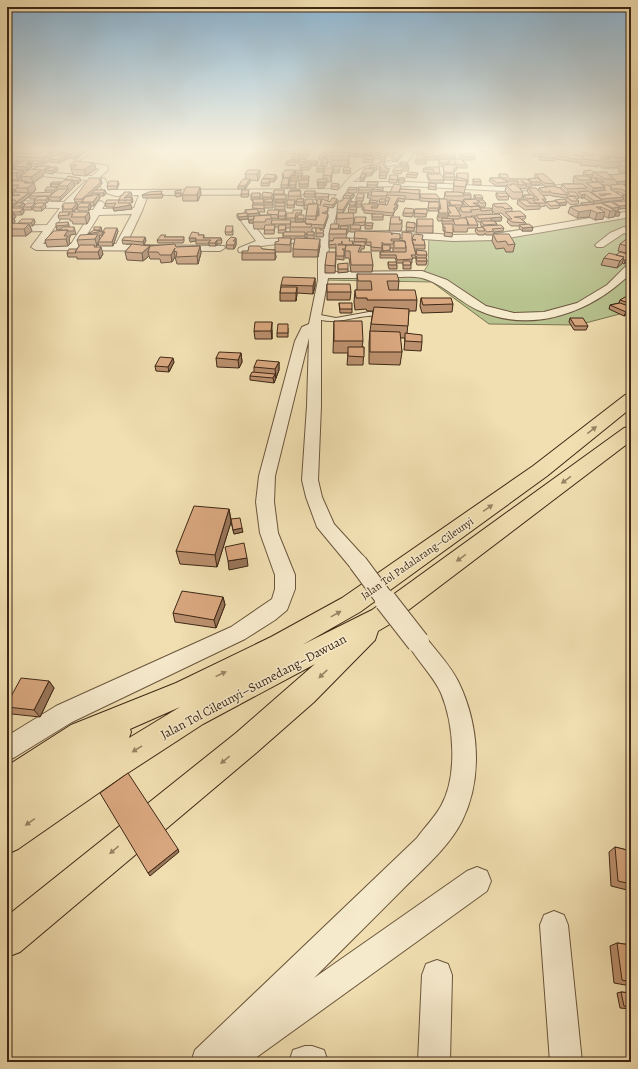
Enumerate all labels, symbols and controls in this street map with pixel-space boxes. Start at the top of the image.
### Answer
one-way arrow [587,425,598,434]
one-way arrow [560,476,571,485]
one-way arrow [483,504,493,512]
street label: Jalan Tol Padalarang–Cileunyi [358,514,477,603]
one-way arrow [456,553,467,562]
one-way arrow [330,610,341,617]
street label: Jalan Tol Cileunyi–Sumedang–Dawuan [157,630,349,743]
one-way arrow [318,669,328,679]
one-way arrow [215,671,226,677]
one-way arrow [132,746,143,753]
one-way arrow [220,755,231,764]
one-way arrow [25,818,35,826]
one-way arrow [108,846,119,855]

